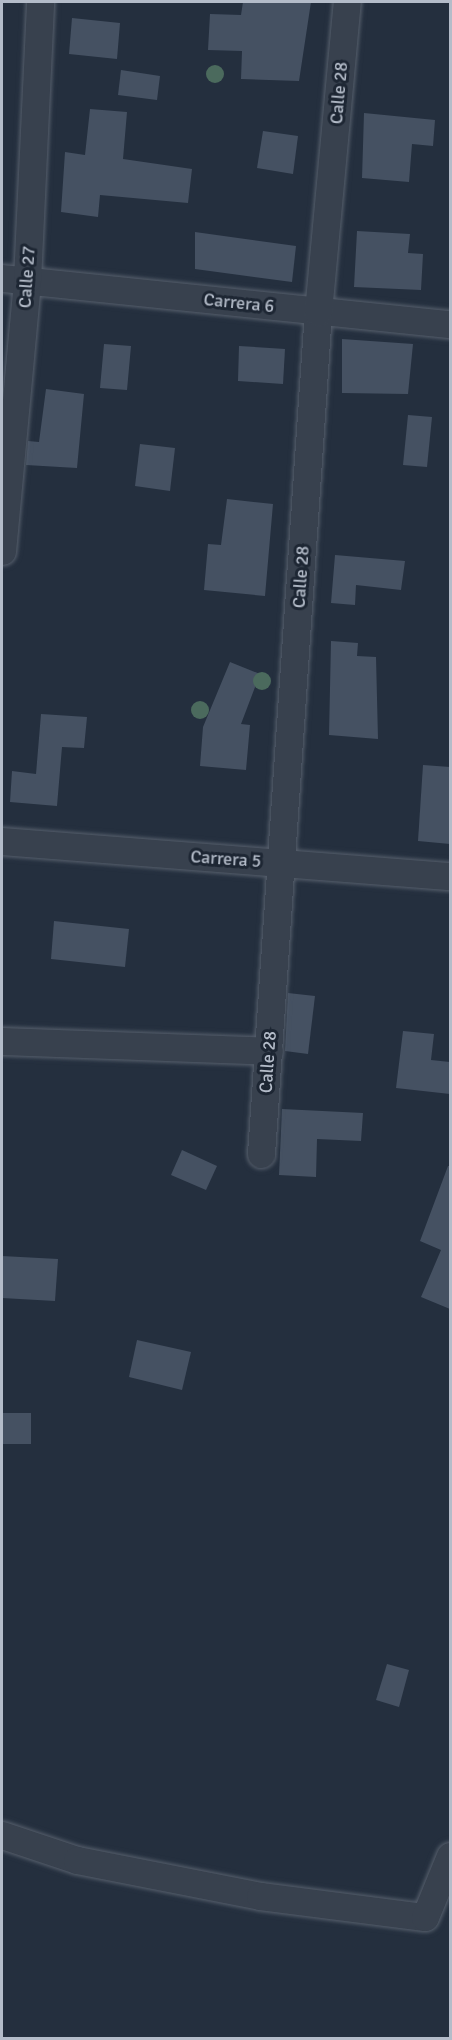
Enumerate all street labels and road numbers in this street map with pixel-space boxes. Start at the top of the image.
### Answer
street label: Calle 28 [326,61,352,125]
street label: Calle 27 [14,245,40,309]
street label: Carrera 6 [203,289,275,317]
street label: Calle 28 [288,545,314,609]
street label: Carrera 5 [190,846,262,872]
street label: Calle 28 [255,1030,281,1094]

